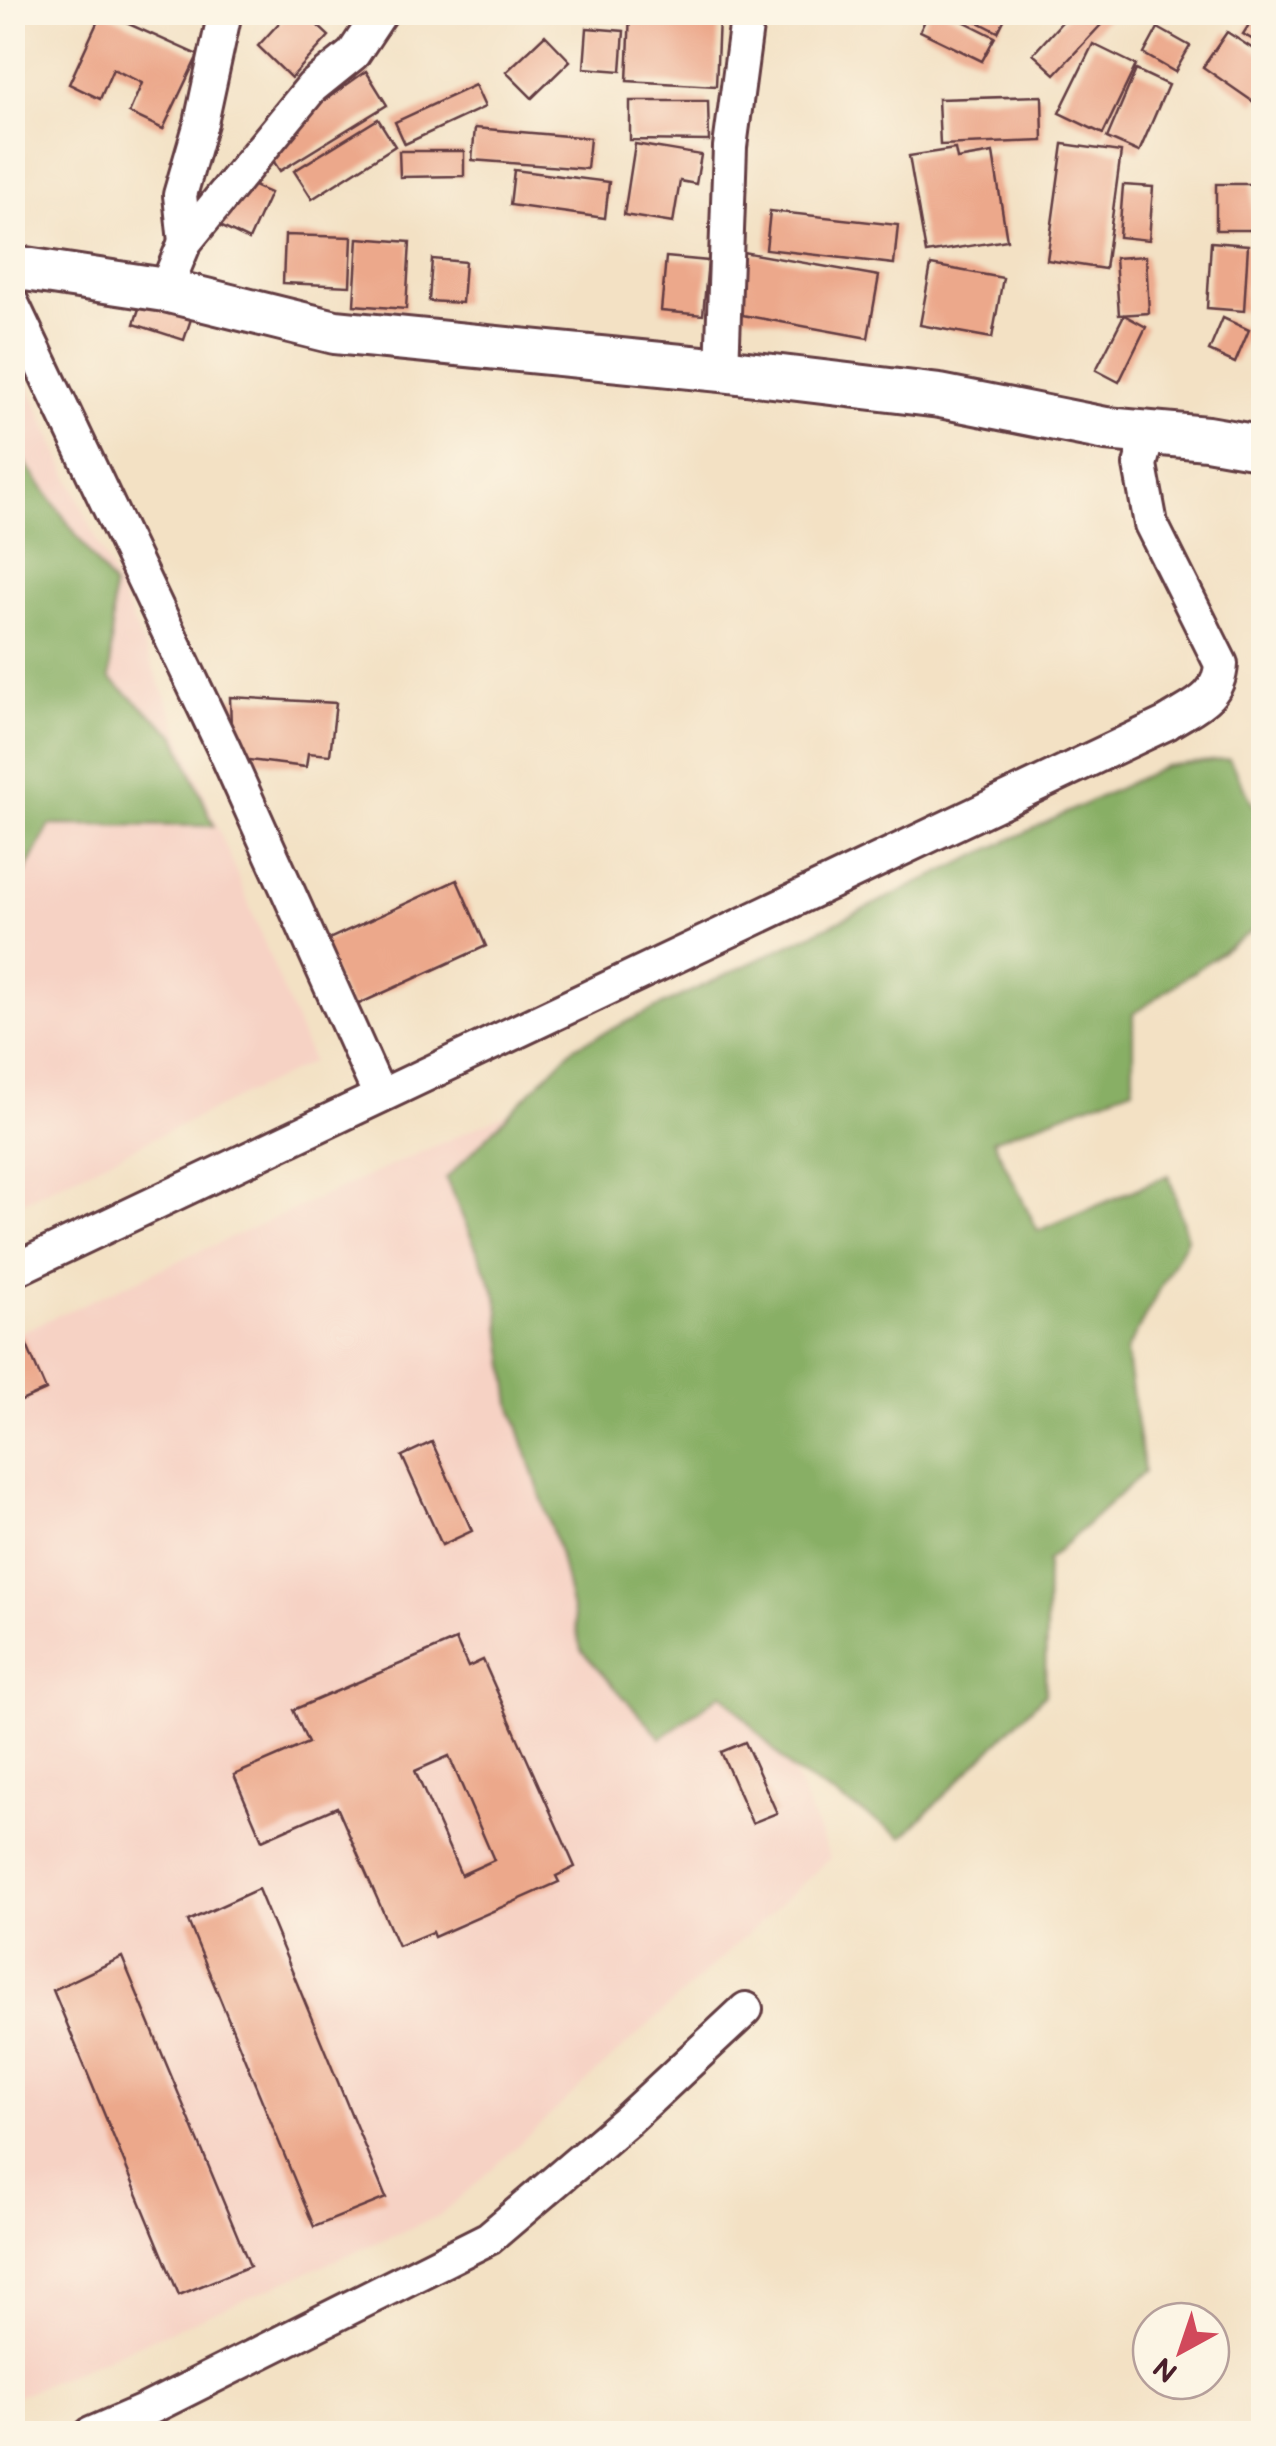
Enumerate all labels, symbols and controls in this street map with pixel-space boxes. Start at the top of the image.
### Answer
north arrow [1131,2301,1231,2401]
text: N [1147,2350,1185,2388]

